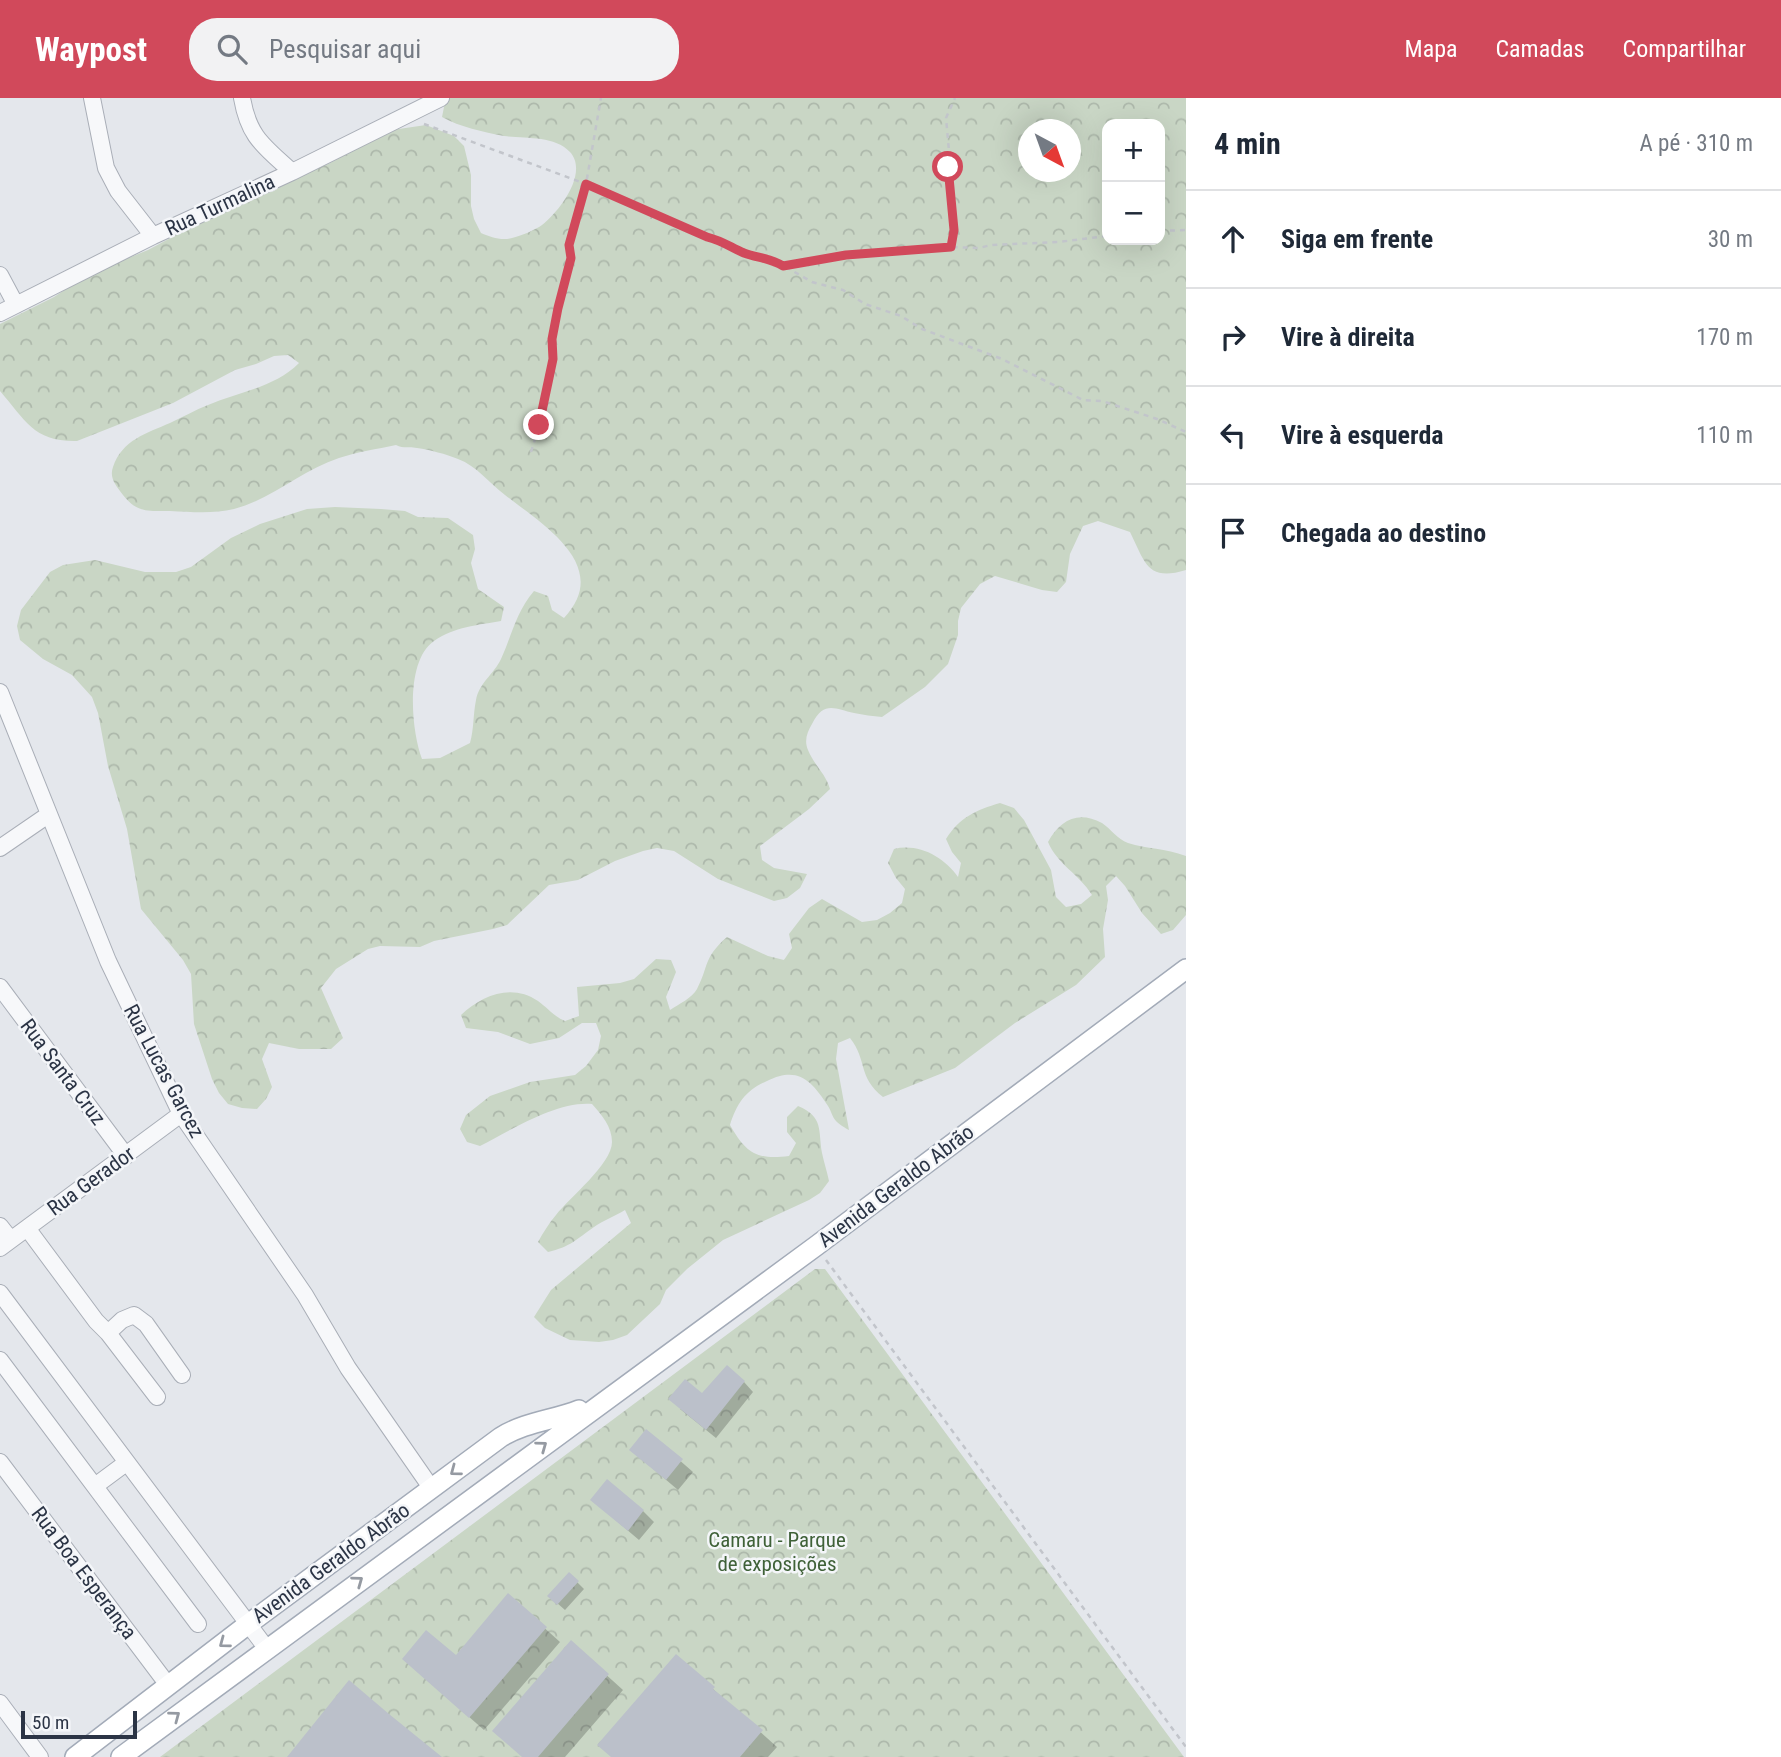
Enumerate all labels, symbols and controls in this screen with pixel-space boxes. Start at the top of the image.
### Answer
search box [189,18,679,81]
text: Waypost [35,30,147,69]
icon: search [213,30,251,68]
text: Pesquisar aqui [269,34,421,64]
text: Mapa [1405,35,1458,63]
text: Camadas [1496,35,1585,63]
text: Compartilhar [1623,35,1746,63]
north arrow [1018,119,1081,182]
map controls [1102,119,1165,245]
button: + [1102,119,1165,182]
text: 4 min [1214,126,1281,161]
text: A pé · 310 m [1640,130,1753,157]
route start [932,151,963,182]
street label: Rua Turmalina [161,169,279,241]
button: − [1102,182,1165,245]
icon: ahead [1214,220,1252,258]
text: Siga em frente [1281,224,1433,254]
text: 30 m [1708,226,1753,253]
icon: right [1214,318,1252,356]
text: Vire à direita [1281,322,1415,352]
text: 170 m [1696,324,1753,351]
route end [523,409,554,440]
icon: left [1214,416,1252,454]
text: Vire à esquerda [1281,420,1444,450]
text: 110 m [1696,422,1753,449]
icon: arrive [1214,514,1252,552]
text: Chegada ao destino [1281,518,1486,548]
street label: Rua Lucas Garcez [119,1000,209,1142]
street label: Rua Santa Cruz [15,1014,111,1130]
street label: Avenida Geraldo Abrão [813,1120,979,1252]
street label: Rua Gerador [43,1141,139,1221]
one-way arrow [534,1442,546,1454]
one-way arrow [451,1463,463,1476]
street label: Avenida Geraldo Abrão [248,1498,414,1628]
street label: Rua Boa Esperança [26,1502,142,1644]
park label: Camaru - Parque de exposições [708,1528,846,1576]
one-way arrow [351,1577,363,1589]
one-way arrow [219,1634,232,1647]
scale bar [21,1708,136,1740]
text: 50 m [32,1711,69,1734]
one-way arrow [168,1712,180,1725]

